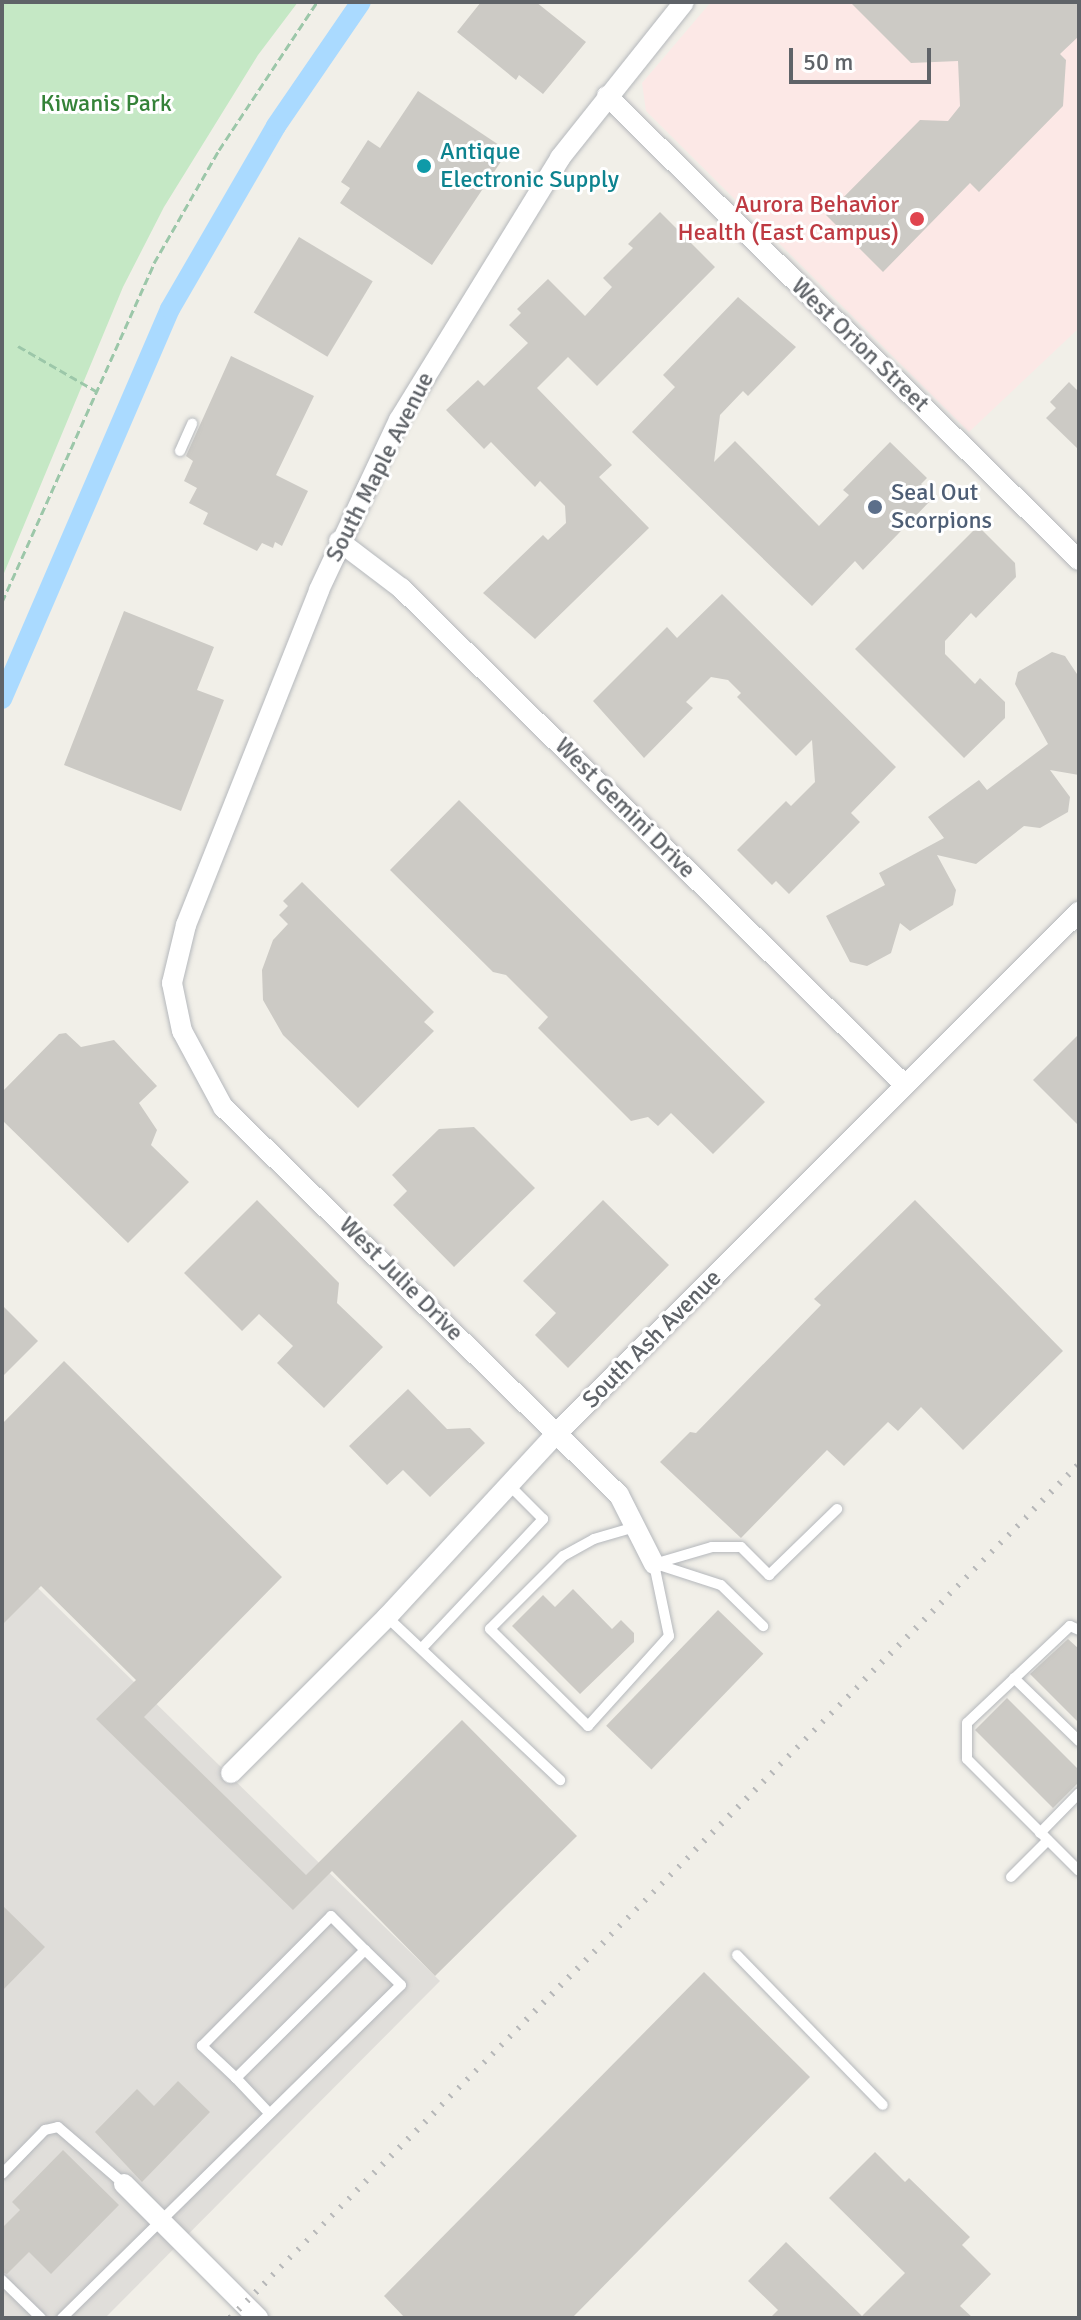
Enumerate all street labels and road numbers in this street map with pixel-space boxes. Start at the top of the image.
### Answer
street label: West Orion Street [785,272,935,418]
street label: South Maple Avenue [320,367,440,567]
street label: West Gemini Drive [549,732,701,884]
street label: West Julie Drive [333,1211,469,1347]
street label: South Ash Avenue [577,1264,727,1414]

